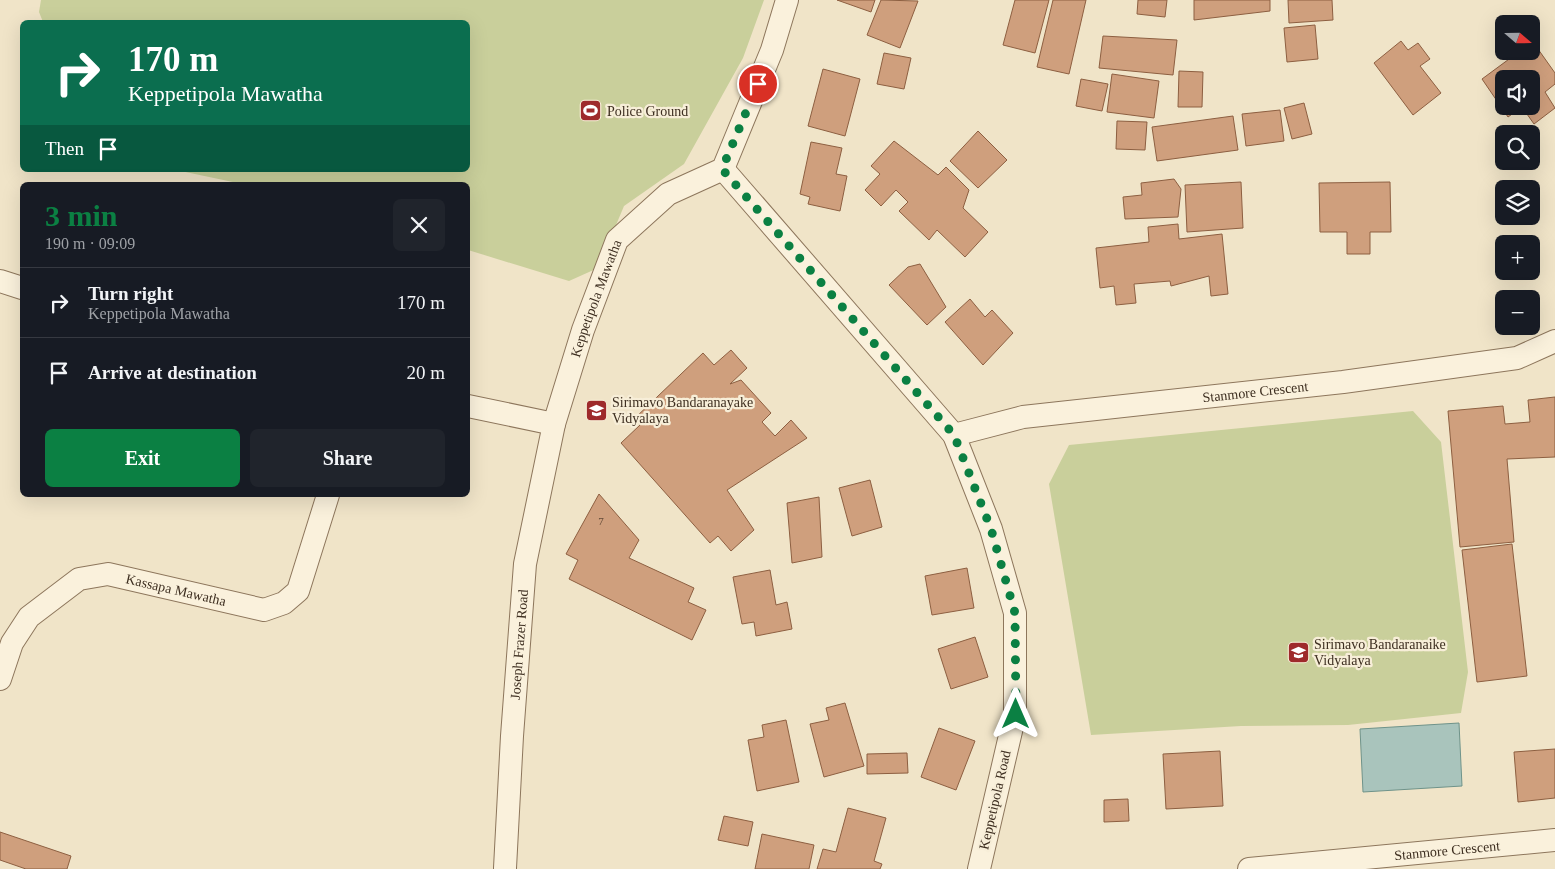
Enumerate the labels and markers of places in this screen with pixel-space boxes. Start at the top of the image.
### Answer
pin [737,63,779,105]
sports icon: Police Ground [579,99,603,123]
place label: Police Ground [607,104,688,119]
place label: Sirimavo Bandaranayake Vidyalaya [612,395,753,426]
school or university icon: Sirimavo Bandaranayake Vidyalaya [584,398,608,422]
place label: Sirimavo Bandaranaike Vidyalaya [1314,637,1446,668]
school or university icon: Sirimavo Bandaranaike Vidyalaya [1286,640,1310,664]

